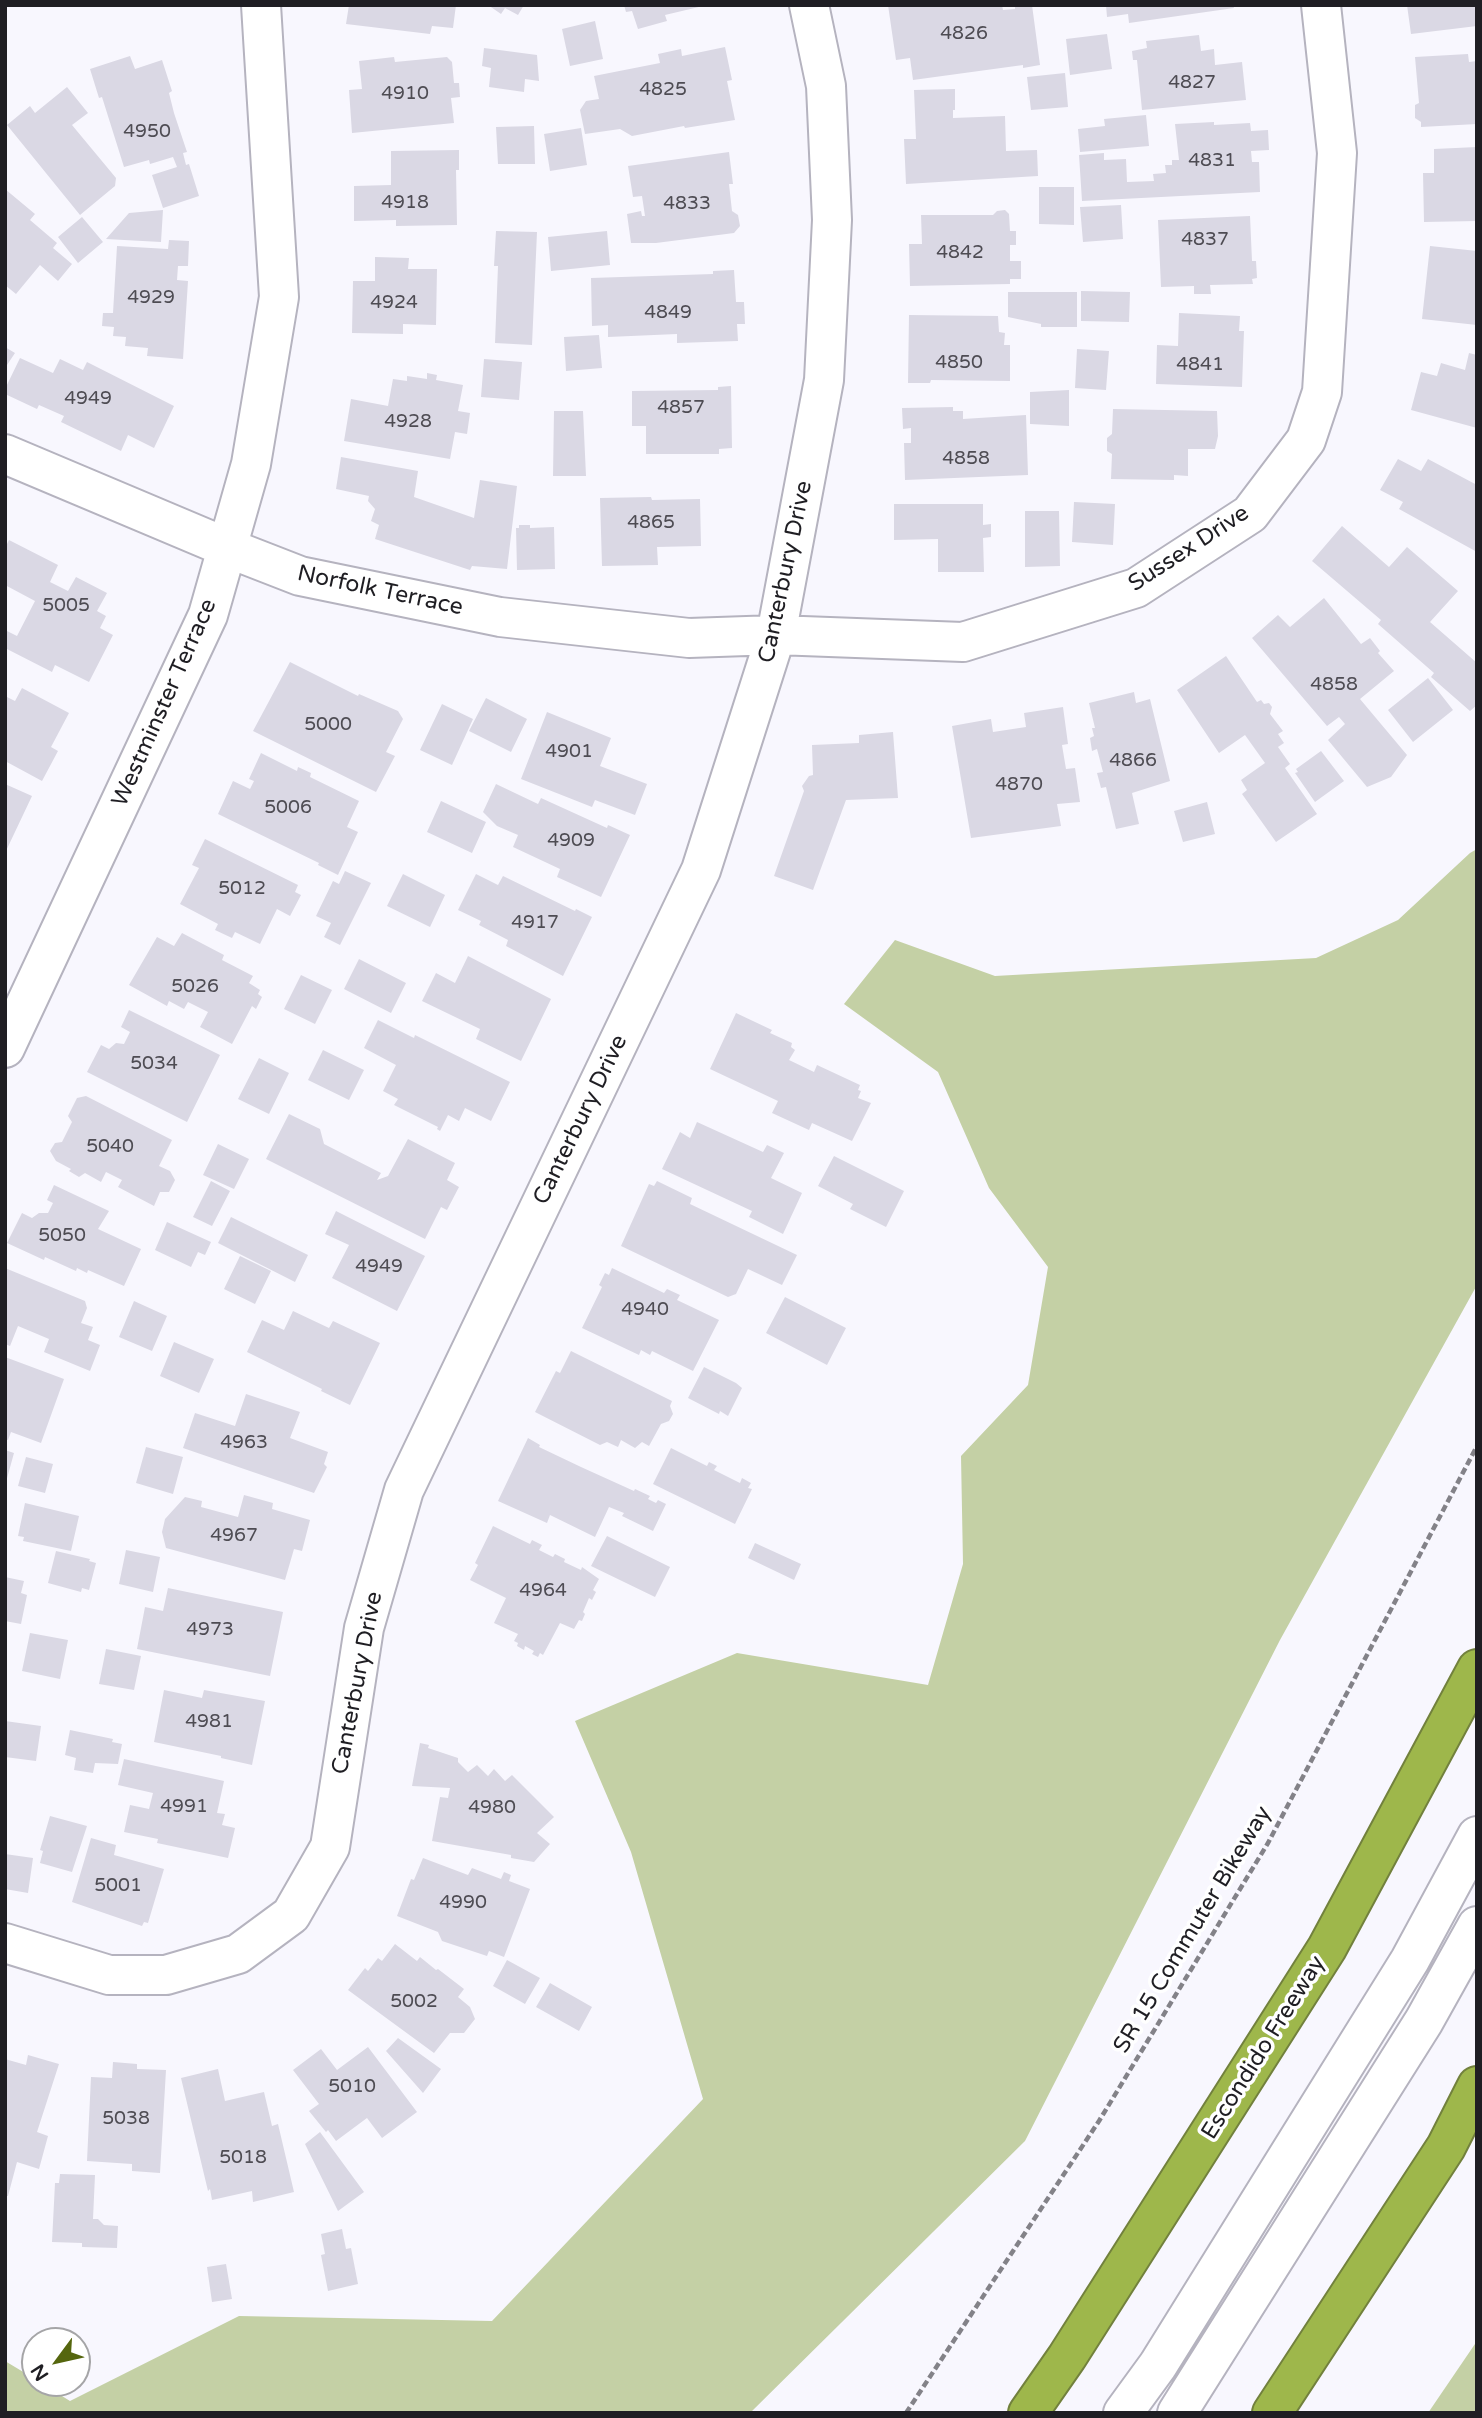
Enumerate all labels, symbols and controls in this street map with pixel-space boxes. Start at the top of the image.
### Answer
house number: 4826 [940,23,988,45]
house number: 4827 [1168,72,1216,94]
house number: 4825 [639,79,687,101]
house number: 4910 [381,83,429,105]
house number: 4950 [123,121,171,143]
house number: 4831 [1188,150,1236,172]
house number: 4918 [381,192,429,214]
house number: 4833 [663,193,711,215]
house number: 4837 [1181,229,1229,251]
house number: 4842 [936,242,984,264]
house number: 4929 [127,287,175,309]
house number: 4924 [370,292,418,314]
house number: 4849 [644,302,692,324]
house number: 4850 [935,352,983,374]
house number: 4841 [1176,354,1224,376]
house number: 4949 [64,388,112,410]
house number: 4857 [657,397,705,419]
house number: 4928 [384,411,432,433]
house number: 4858 [942,448,990,470]
street label: Canterbury Drive [753,478,819,666]
street label: Sussex Drive [1124,500,1254,598]
house number: 4865 [627,512,675,534]
street label: Norfolk Terrace [295,560,465,622]
house number: 5005 [42,595,90,617]
street label: Westminster Terrace [107,595,223,811]
house number: 4858 [1310,674,1358,696]
house number: 5000 [304,714,352,736]
house number: 4901 [545,741,593,763]
house number: 4866 [1109,750,1157,772]
house number: 4870 [995,774,1043,796]
house number: 5006 [264,797,312,819]
house number: 4909 [547,830,595,852]
house number: 5012 [218,878,266,900]
house number: 4917 [511,912,559,934]
house number: 5026 [171,976,219,998]
street label: Canterbury Drive [528,1031,634,1209]
house number: 5034 [130,1053,178,1075]
house number: 5040 [86,1136,134,1158]
house number: 5050 [38,1225,86,1247]
house number: 4949 [355,1256,403,1278]
house number: 4940 [621,1299,669,1321]
house number: 4963 [220,1432,268,1454]
house number: 4967 [210,1525,258,1547]
house number: 4964 [519,1580,567,1602]
street label: Canterbury Drive [327,1589,389,1777]
house number: 4973 [186,1619,234,1641]
house number: 4981 [185,1711,233,1733]
house number: 4991 [160,1796,208,1818]
house number: 4980 [468,1797,516,1819]
street label: SR 15 Commuter Bikeway [1108,1801,1278,2059]
house number: 5001 [94,1875,142,1897]
house number: 4990 [439,1892,487,1914]
street label: Escondido Freeway [1196,1951,1332,2145]
house number: 5002 [390,1991,438,2013]
house number: 5010 [328,2076,376,2098]
house number: 5038 [102,2108,150,2130]
house number: 5018 [219,2147,267,2169]
north arrow [21,2327,91,2397]
text: N [27,2360,53,2385]

